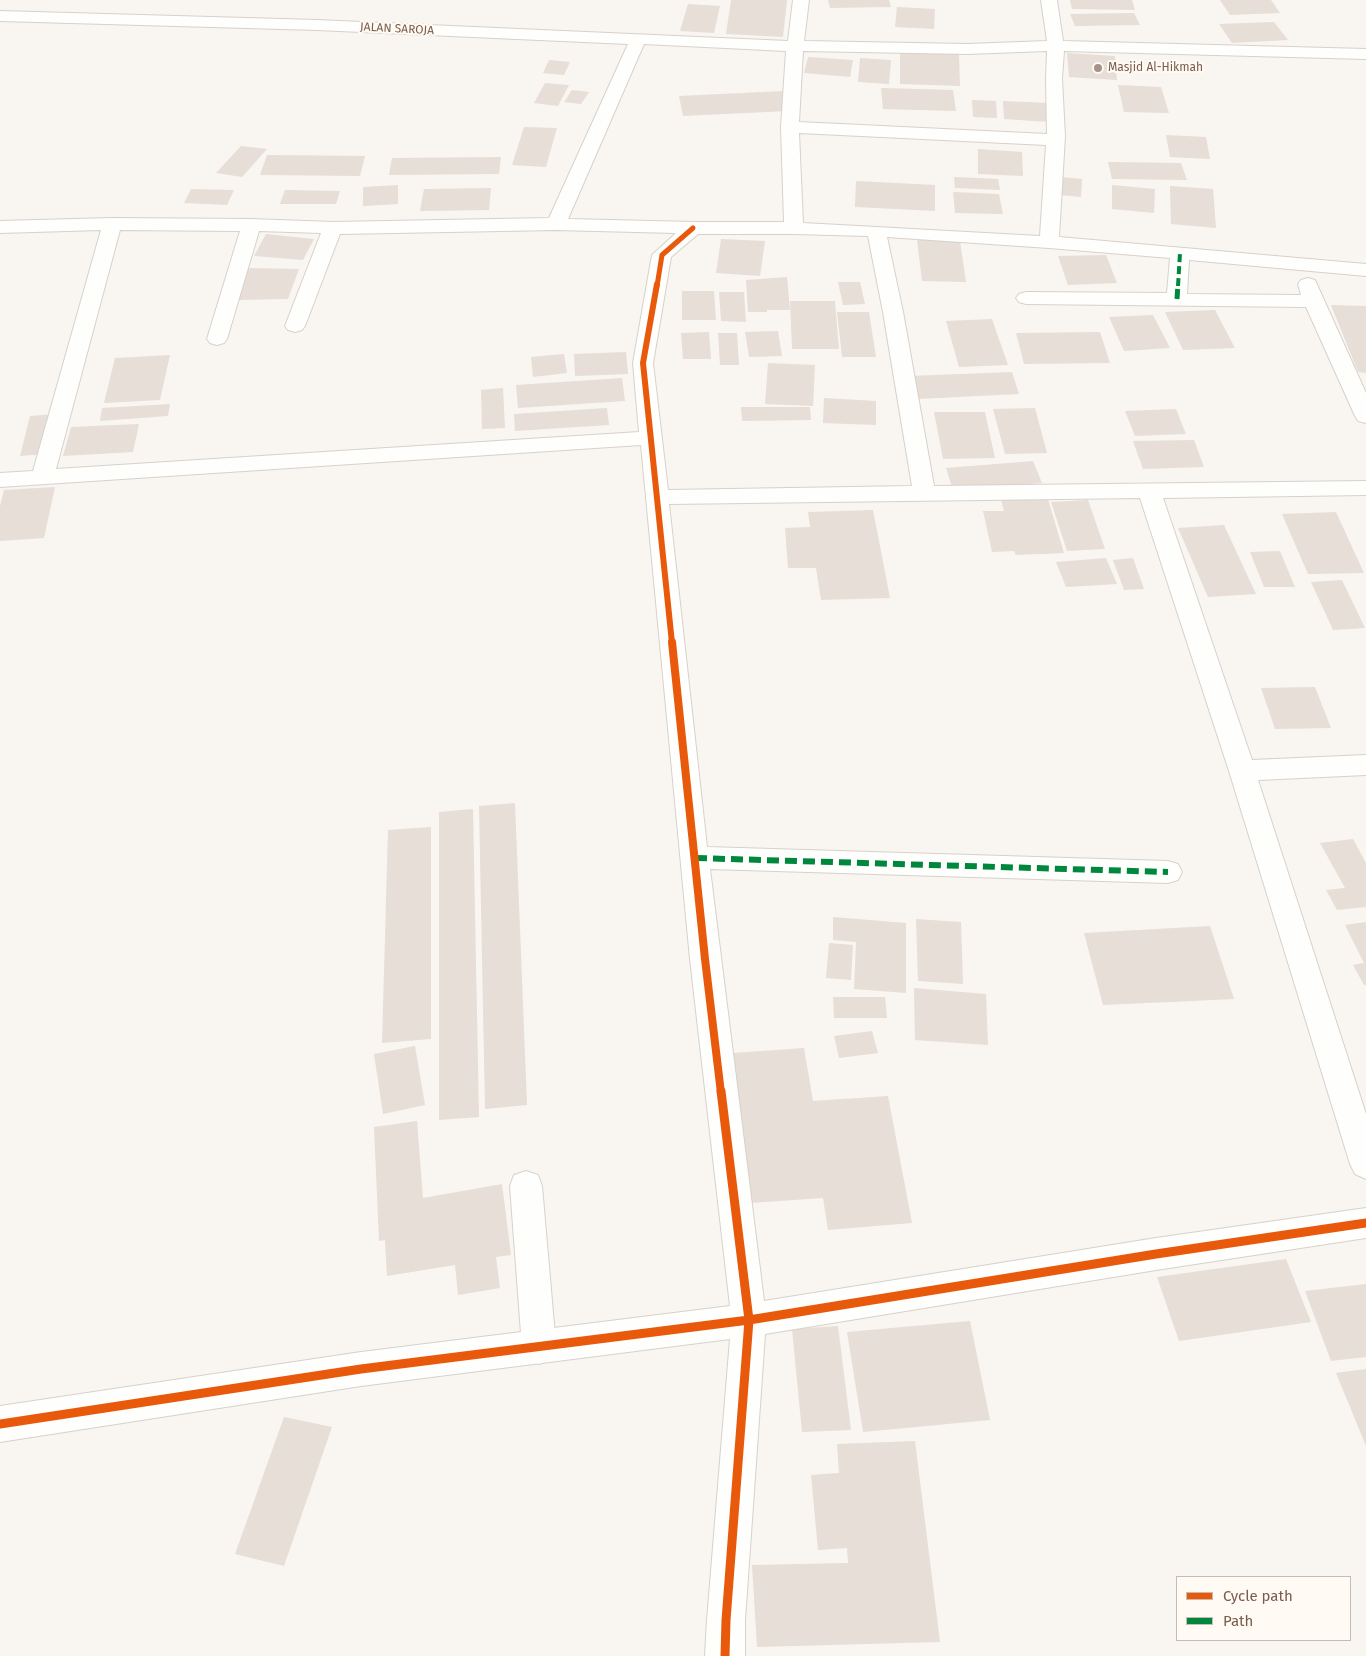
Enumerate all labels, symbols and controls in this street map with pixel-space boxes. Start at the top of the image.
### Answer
street label: JALAN SAROJA [360,20,434,38]
place label: Masjid Al-Hikmah [1108,61,1203,75]
marker: Masjid Al-Hikmah [1092,62,1104,74]
legend [1176,1576,1351,1641]
text: Cycle path [1223,1587,1293,1605]
text: Path [1223,1612,1253,1630]

